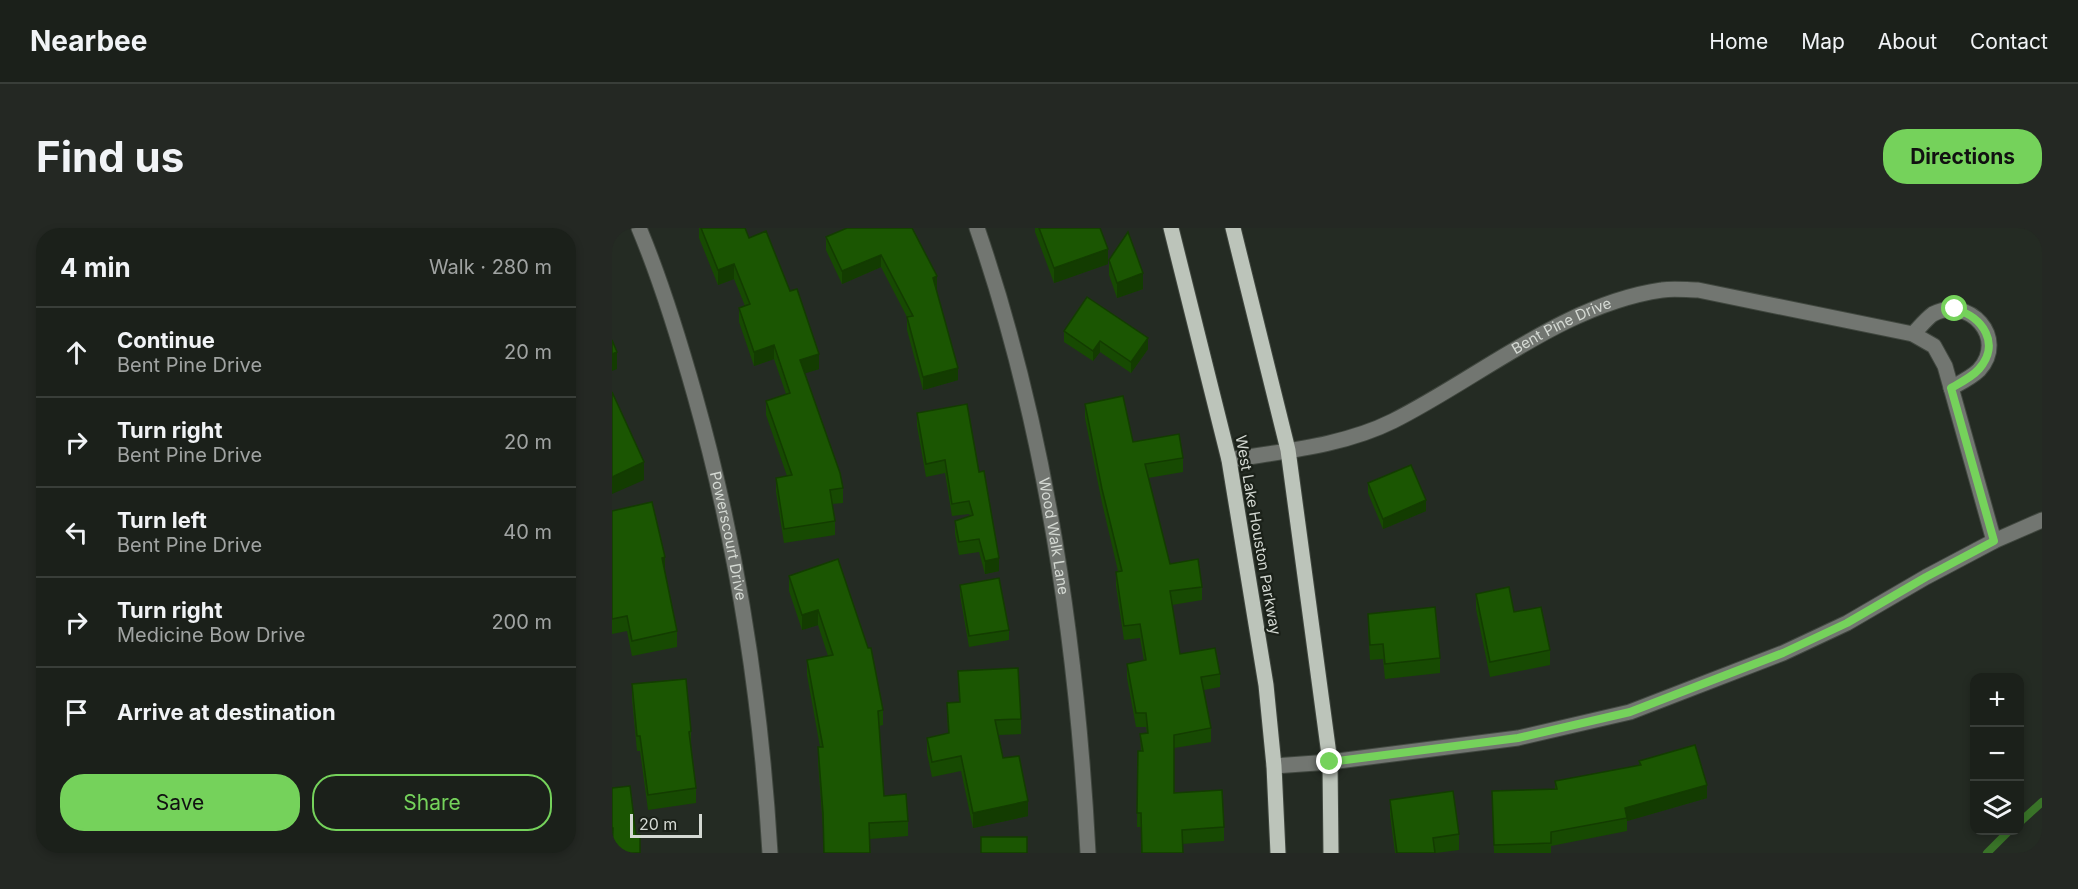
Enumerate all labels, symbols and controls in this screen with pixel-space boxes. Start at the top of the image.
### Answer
text: Nearbee [30,24,147,58]
text: Home [1709,29,1768,54]
text: Map [1801,29,1845,54]
text: About [1878,29,1937,54]
text: Contact [1970,29,2048,54]
button: Directions [1883,129,2042,184]
text: Find us [36,131,184,182]
text: 4 min [60,252,131,283]
text: Walk · 280 m [429,255,552,279]
street label: Bent Pine Drive [1508,293,1614,358]
route start [1941,295,1967,321]
text: Continue [117,327,215,353]
icon: ahead [60,336,93,369]
text: 20 m [504,340,552,364]
text: Bent Pine Drive [117,353,262,377]
text: Turn right [117,417,223,443]
icon: right [60,426,93,459]
text: 20 m [504,430,552,454]
street label: West Lake Houston Parkway [1232,434,1286,637]
text: Bent Pine Drive [117,443,262,467]
street label: Powerscourt Drive [706,469,751,602]
street label: Wood Walk Lane [1035,476,1073,596]
text: Turn left [117,507,207,533]
icon: left [60,516,93,549]
text: 40 m [503,520,552,544]
text: Bent Pine Drive [117,533,262,557]
text: Turn right [117,597,223,623]
icon: right [60,606,93,639]
text: 200 m [491,610,552,634]
text: Medicine Bow Drive [117,623,306,647]
map controls [1970,673,2024,835]
button: + [1970,673,2024,727]
icon: arrive [60,696,93,729]
text: Arrive at destination [117,699,336,725]
button: − [1970,727,2024,781]
route end [1316,748,1342,774]
button: Save [60,774,300,831]
button: Share [312,774,552,831]
button: layers [1970,781,2024,835]
scale bar [630,811,702,838]
text: 20 m [639,814,677,834]

